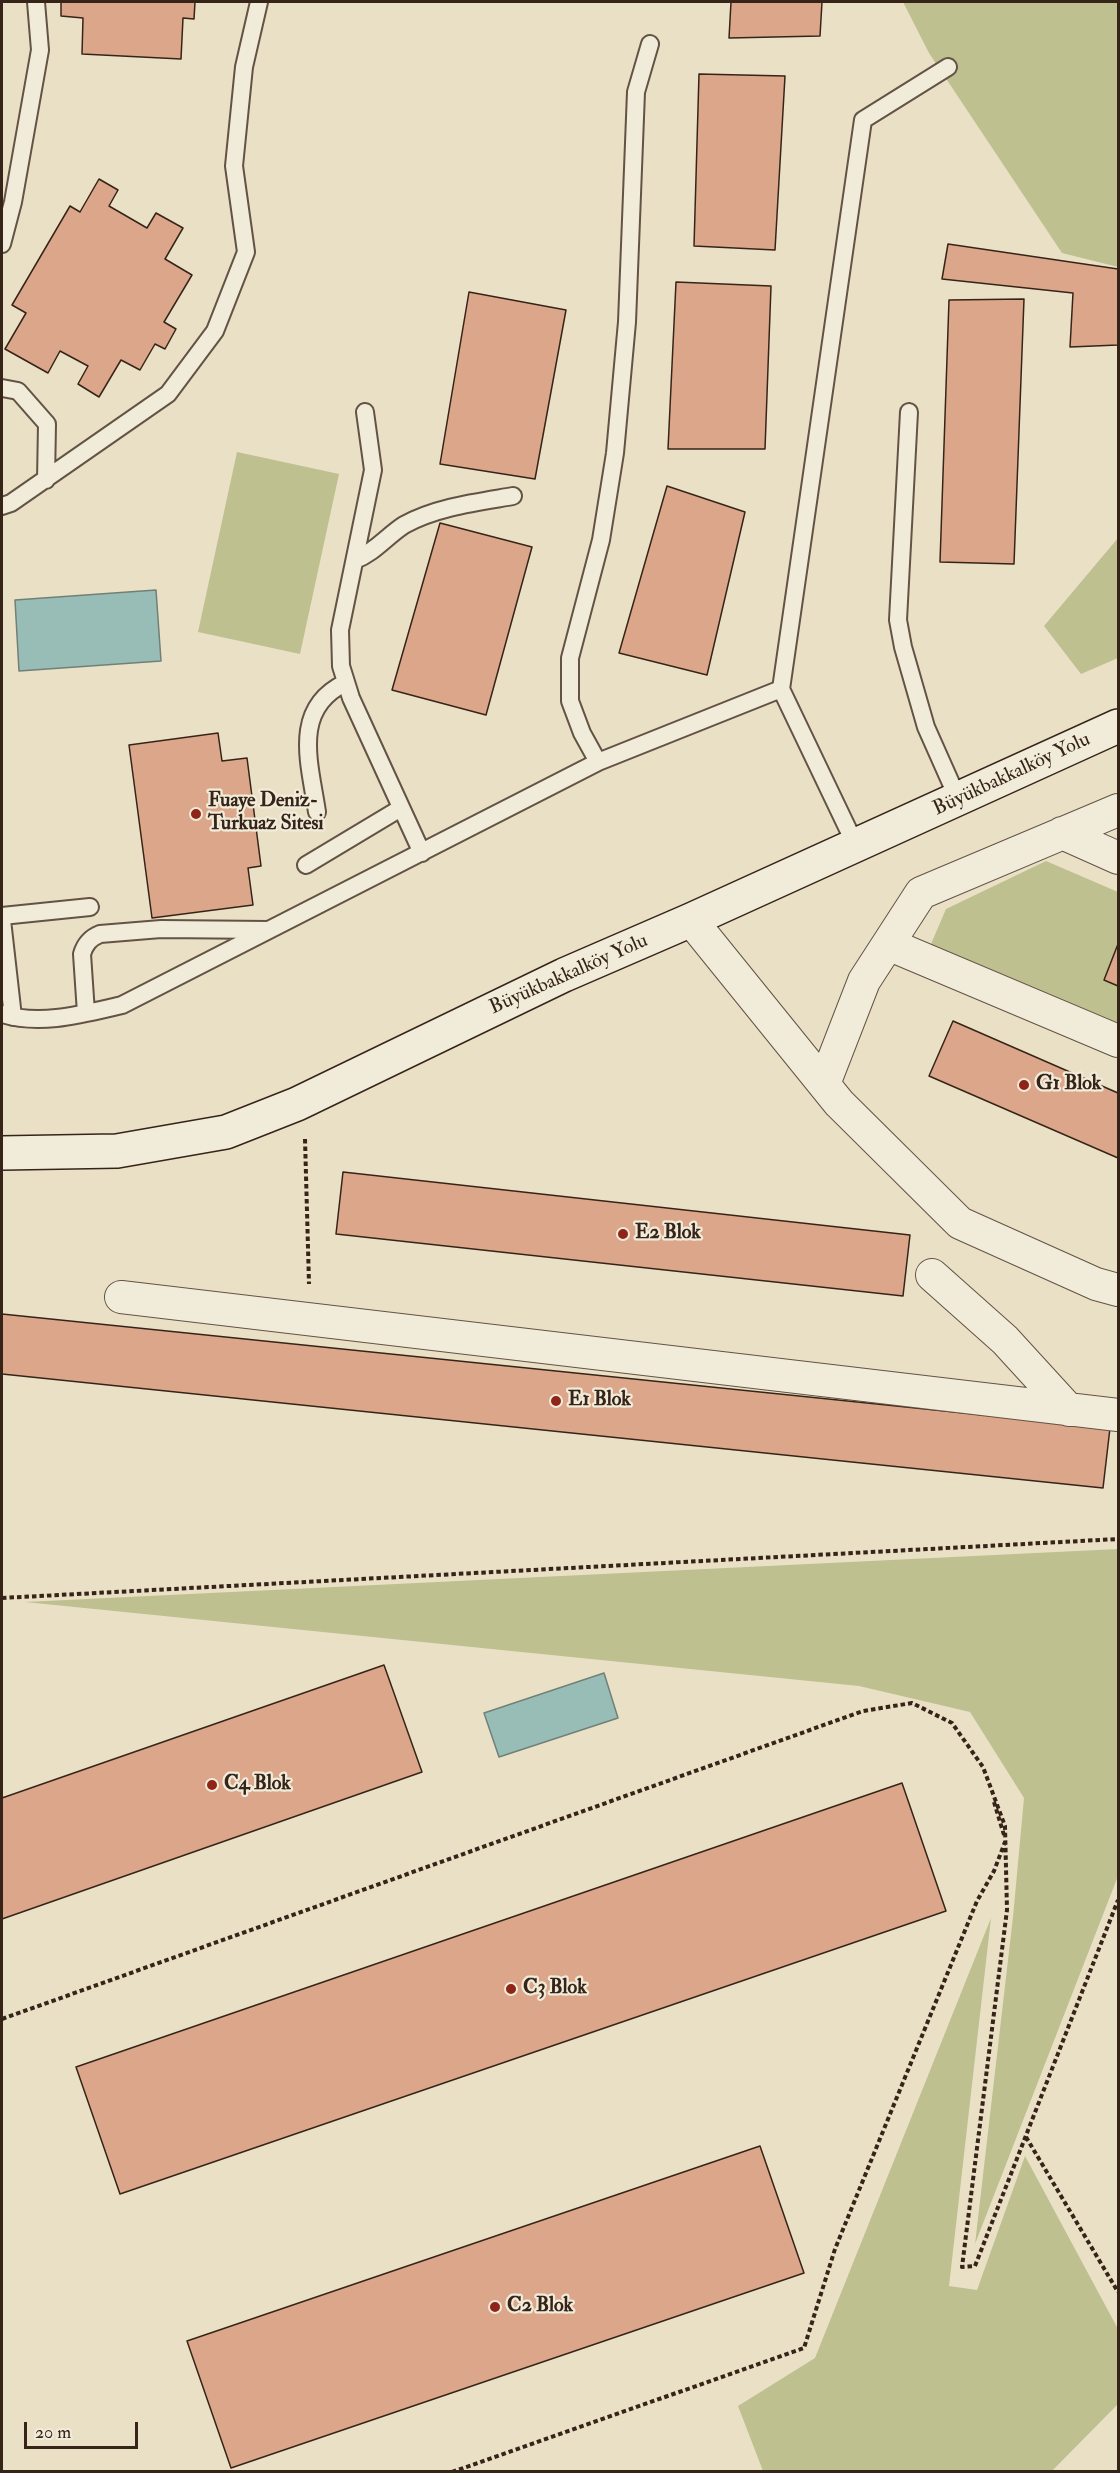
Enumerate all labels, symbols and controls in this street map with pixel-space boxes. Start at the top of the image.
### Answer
street label: Büyükbakkalköy Yolu [930,728,1094,822]
place label: Fuaye Deniz- Turkuaz Sitesi [208,790,324,837]
marker: Fuaye Deniz- Turkuaz Sitesi [189,807,203,821]
street label: Büyükbakkalköy Yolu [486,929,652,1021]
place label: G1 Blok [1036,1073,1101,1097]
marker: G1 Blok [1017,1078,1031,1092]
place label: E2 Blok [635,1222,701,1246]
marker: E2 Blok [616,1227,630,1241]
place label: E1 Blok [568,1389,631,1413]
marker: E1 Blok [549,1394,563,1408]
place label: C4 Blok [224,1773,291,1797]
marker: C4 Blok [205,1778,219,1792]
place label: C3 Blok [523,1977,587,2001]
marker: C3 Blok [504,1982,518,1996]
place label: C2 Blok [507,2295,573,2319]
marker: C2 Blok [488,2300,502,2314]
scale bar [27,2410,141,2448]
text: 20 m [35,2421,71,2444]

